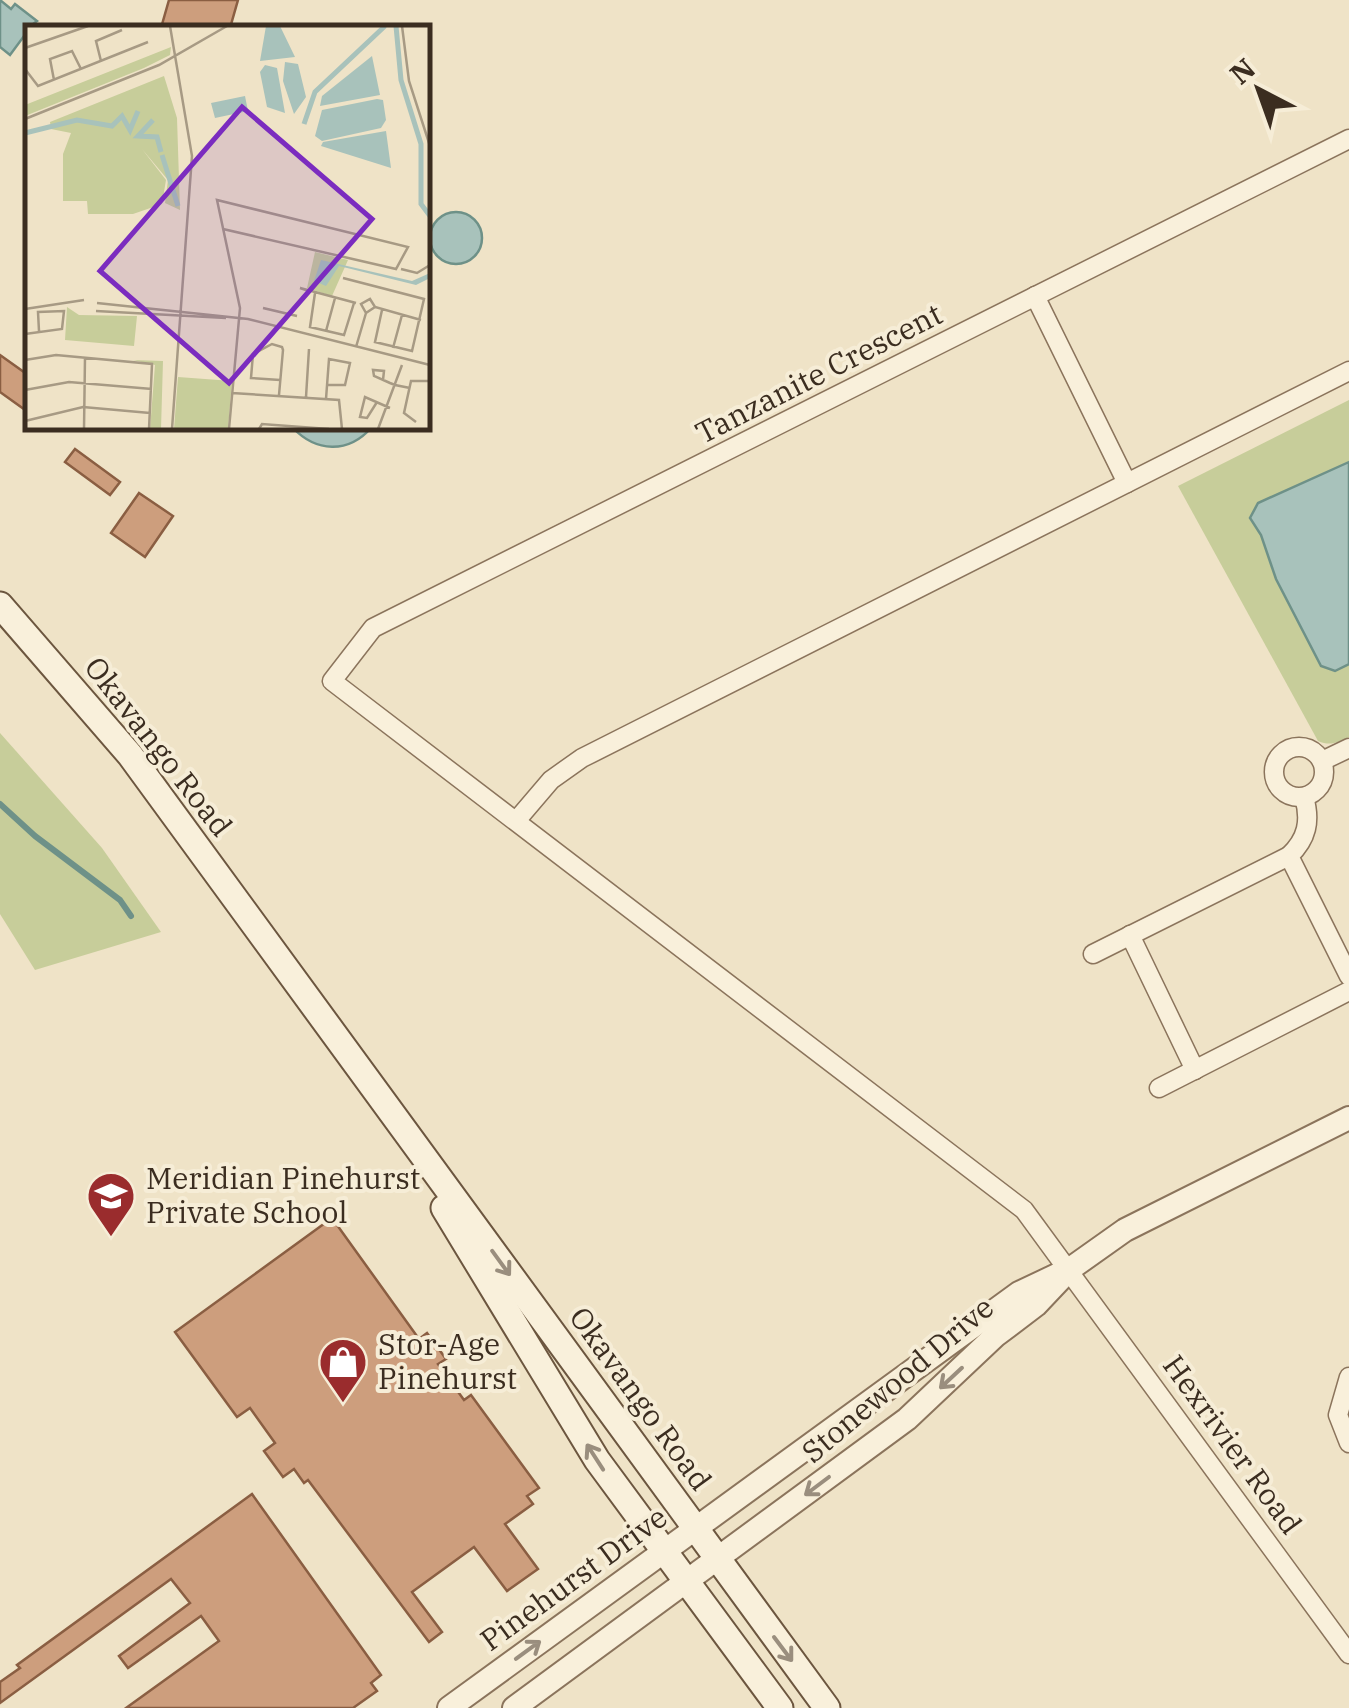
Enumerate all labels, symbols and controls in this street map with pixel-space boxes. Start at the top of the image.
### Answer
inset map [25,25,430,430]
north arrow [1209,40,1309,140]
text: N [1222,50,1263,92]
street label: Tanzanite Crescent [688,294,948,452]
street label: Okavango Road [77,648,242,844]
place label: Meridian Pinehurst Private School [146,1158,420,1231]
school or university icon: Meridian Pinehurst Private School [85,1170,137,1238]
one-way arrow [490,1249,511,1276]
street label: Stonewood Drive [793,1287,1001,1471]
street label: Okavango Road [561,1299,721,1498]
place label: Stor-Age Pinehurst [378,1324,517,1397]
shop icon: Stor-Age Pinehurst [317,1336,369,1404]
street label: Hexrivier Road [1155,1347,1311,1541]
one-way arrow [939,1366,964,1389]
one-way arrow [585,1443,606,1471]
one-way arrow [804,1476,831,1497]
street label: Pinehurst Drive [472,1497,674,1659]
one-way arrow [772,1634,793,1662]
one-way arrow [513,1640,541,1661]

